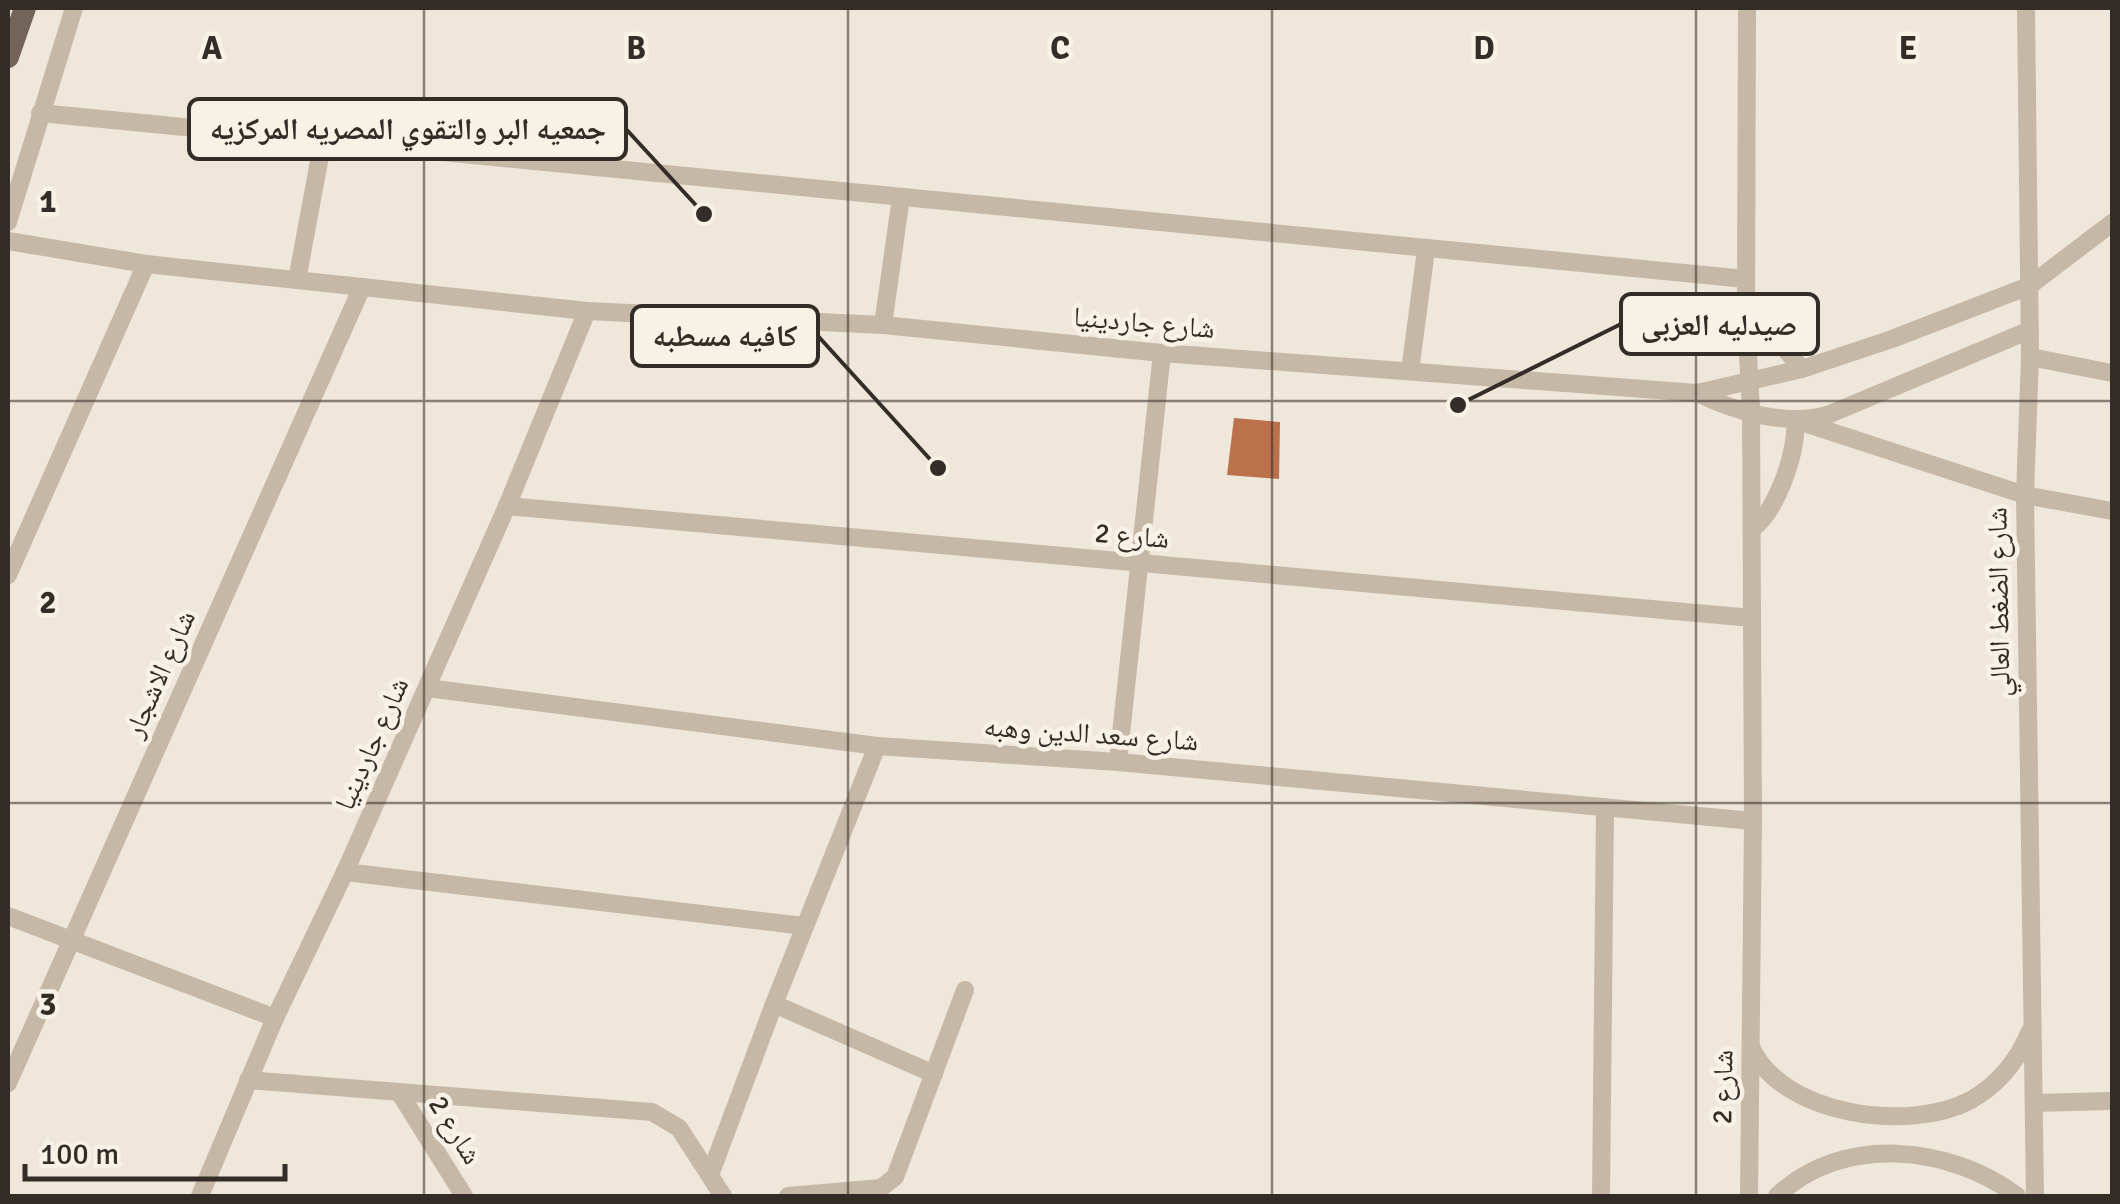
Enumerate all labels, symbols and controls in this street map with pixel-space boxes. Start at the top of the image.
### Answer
text: A [202,29,223,68]
text: B [626,29,646,68]
text: C [1050,29,1070,68]
text: D [1473,29,1495,68]
text: E [1899,29,1917,68]
callout: جمعيه البر والتقوي المصريه المركزيه [189,99,626,159]
text: جمعيه البر والتقوي المصريه المركزيه [210,111,606,152]
text: 1 [39,182,57,221]
callout: صيدليه العزبى [1621,294,1818,354]
street label: شارع جاردينيا [1072,300,1216,346]
callout: كافيه مسطبه [632,306,818,366]
text: صيدليه العزبى [1641,307,1797,344]
text: كافيه مسطبه [652,318,798,355]
street label: شارع الضغط العالي [1980,507,2023,697]
street label: شارع 2 [1093,516,1171,556]
text: 2 [39,583,57,622]
street label: شارع الاشجار [117,605,203,744]
street label: شارع جاردينيا [328,672,416,816]
street label: شارع سعد الدين وهبه [983,710,1199,758]
text: 3 [39,985,57,1024]
street label: شارع 2 [1705,1049,1741,1125]
street label: شارع 2 [421,1089,489,1171]
scale bar [25,1119,285,1181]
text: 100 m [40,1136,119,1173]

